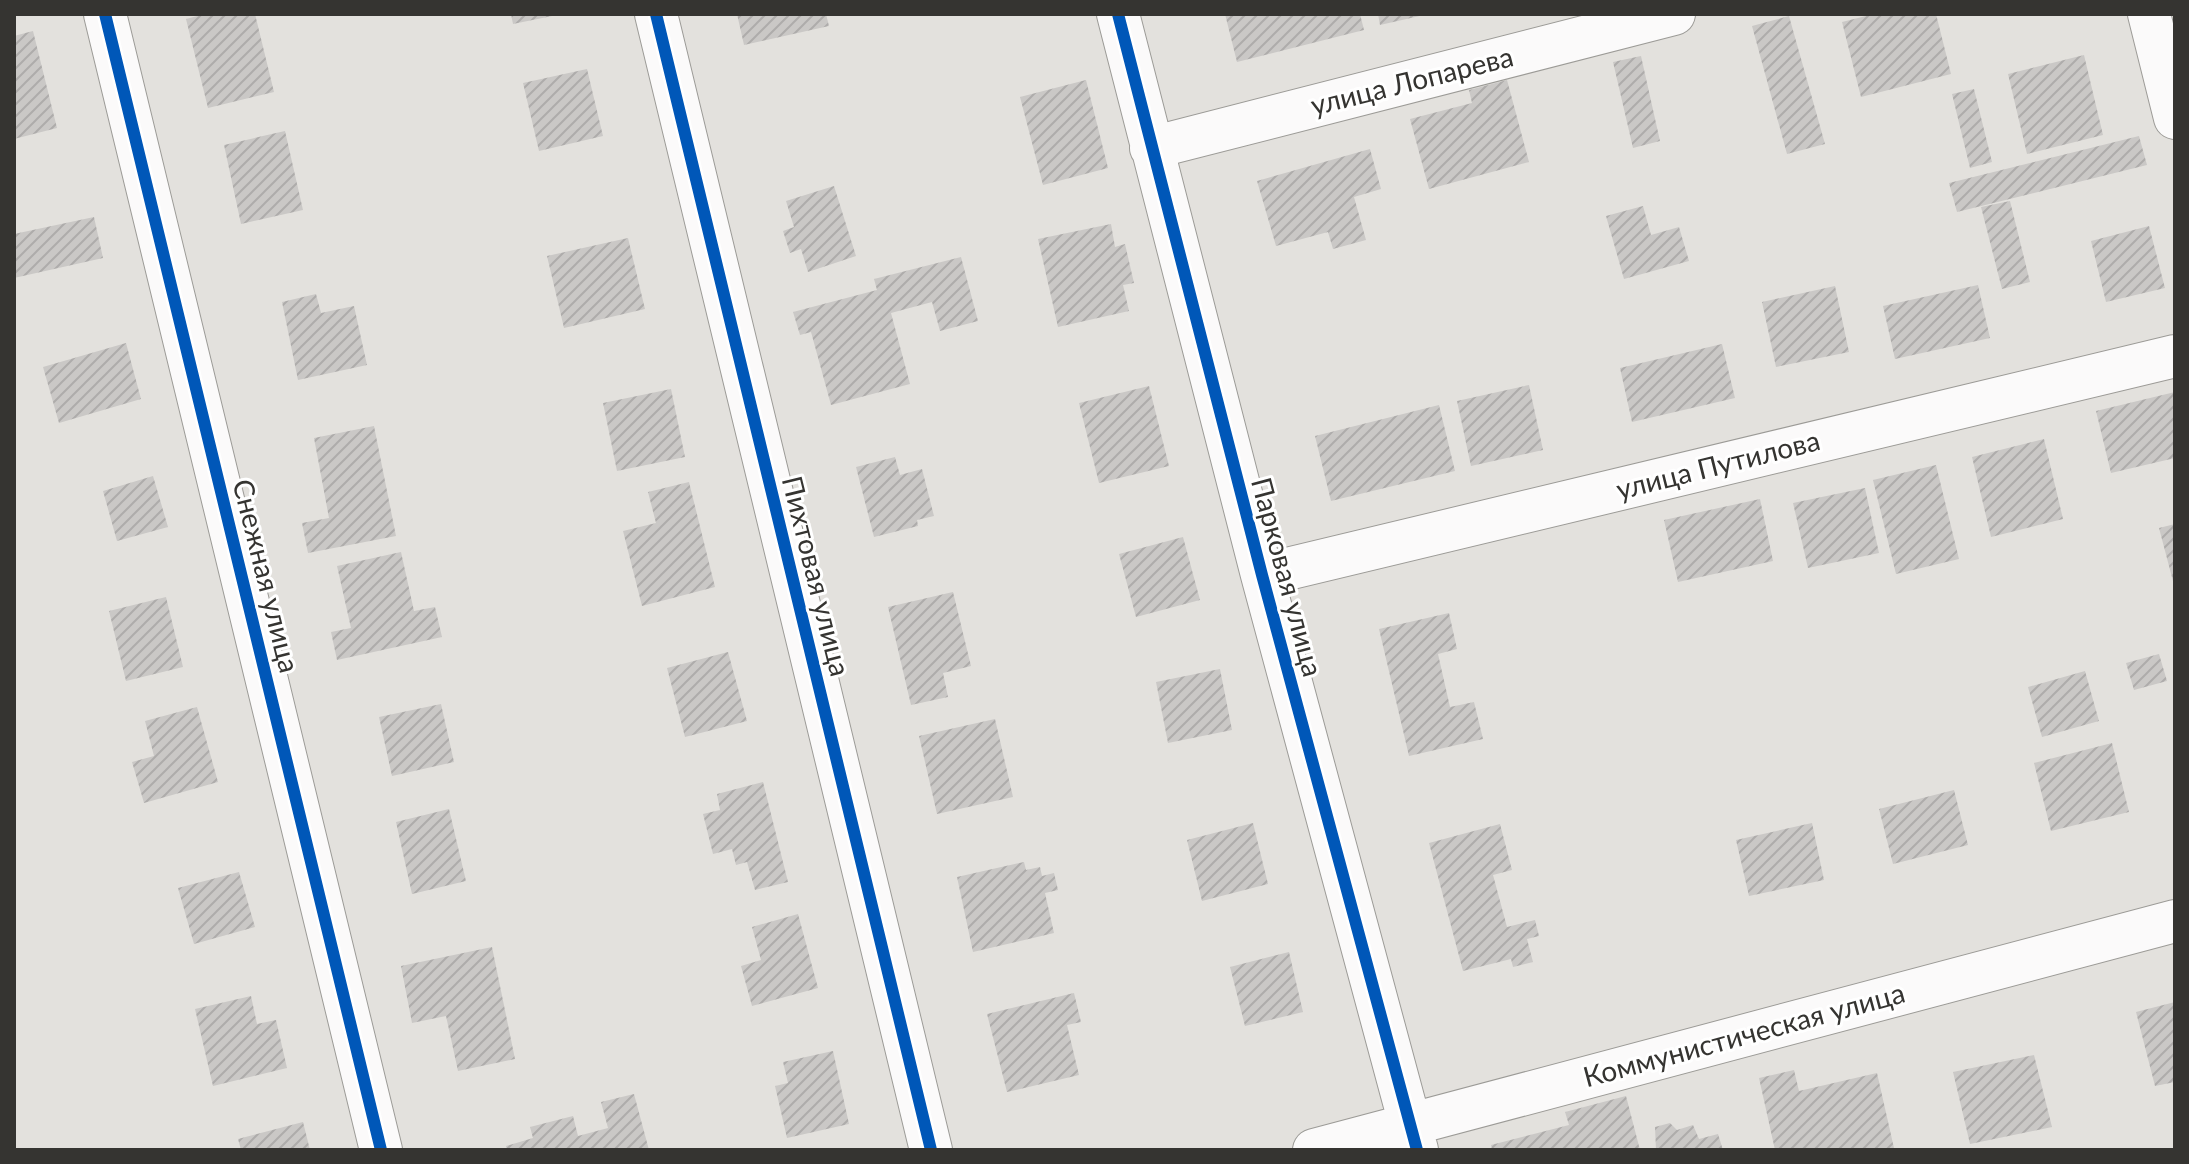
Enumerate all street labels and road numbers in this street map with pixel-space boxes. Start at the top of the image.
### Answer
street label: улица Лопарева [1307,38,1516,122]
street label: улица Путилова [1612,422,1823,506]
street label: Пихтовая улица [776,472,858,679]
street label: Парковая улица [1245,473,1331,680]
street label: Снежная улица [226,475,307,676]
street label: Коммунистическая улица [1579,975,1908,1093]

